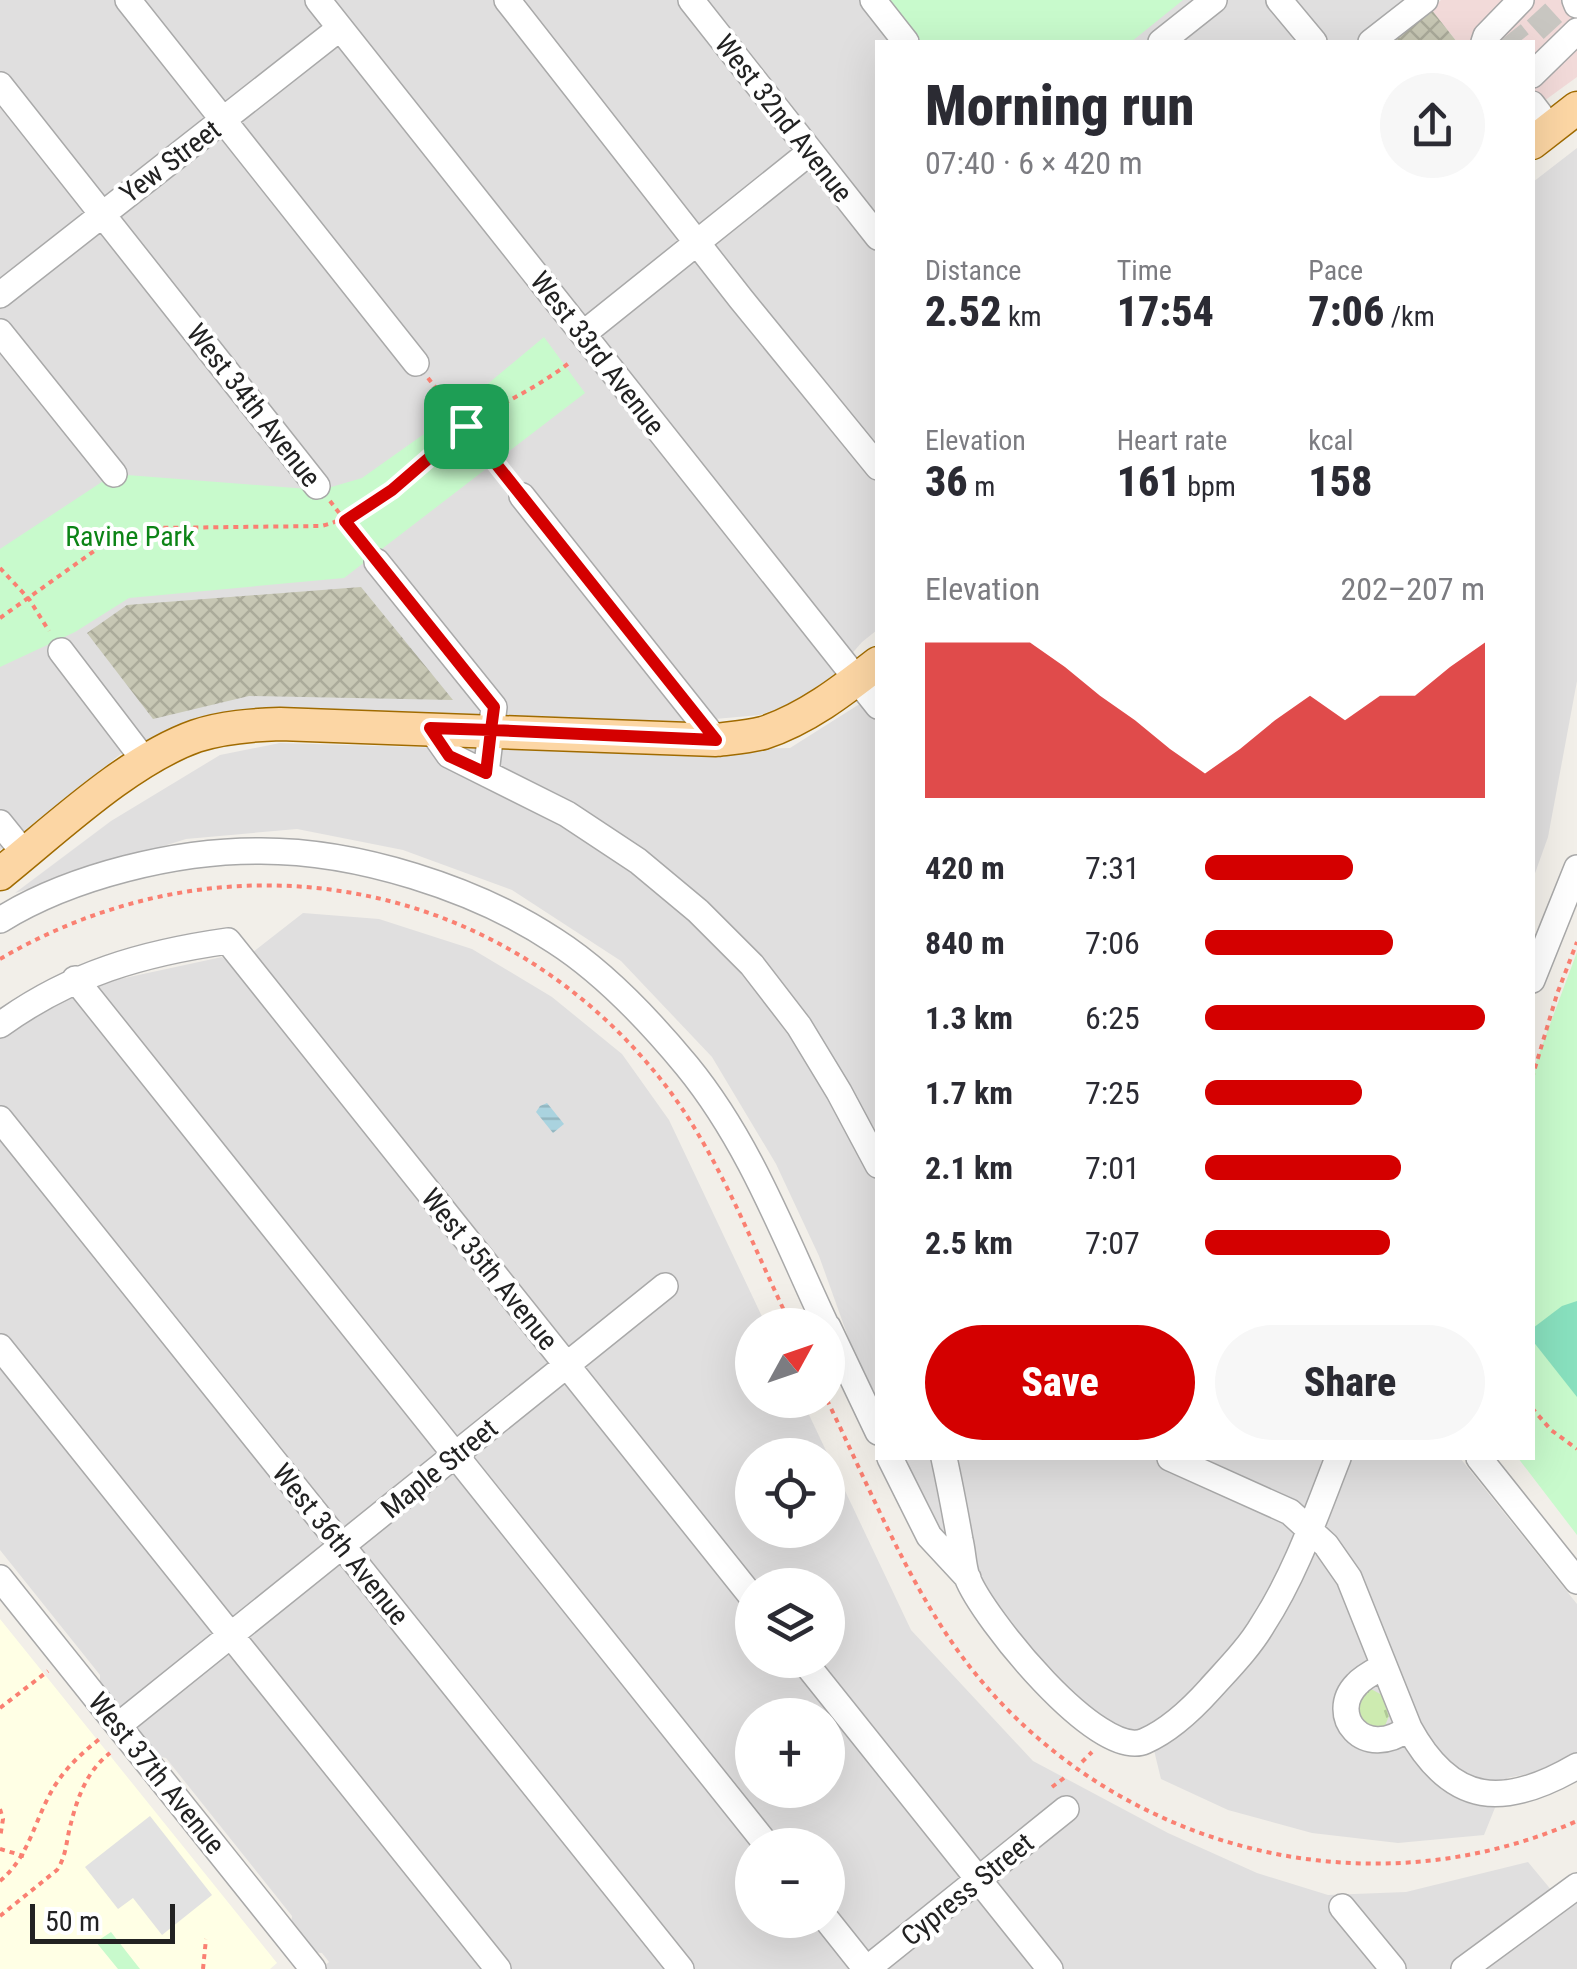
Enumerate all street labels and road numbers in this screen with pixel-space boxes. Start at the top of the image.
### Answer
street label: West 32nd Avenue [708,28,859,209]
street label: Yew Street [114,113,227,210]
street label: West 33rd Avenue [524,265,672,442]
street label: West 34th Avenue [180,317,328,493]
street label: West 35th Avenue [414,1182,565,1357]
street label: Maple Street [375,1412,504,1525]
street label: West 36th Avenue [265,1457,416,1632]
street label: West 37th Avenue [81,1686,232,1861]
street label: Cypress Street [895,1826,1040,1953]

